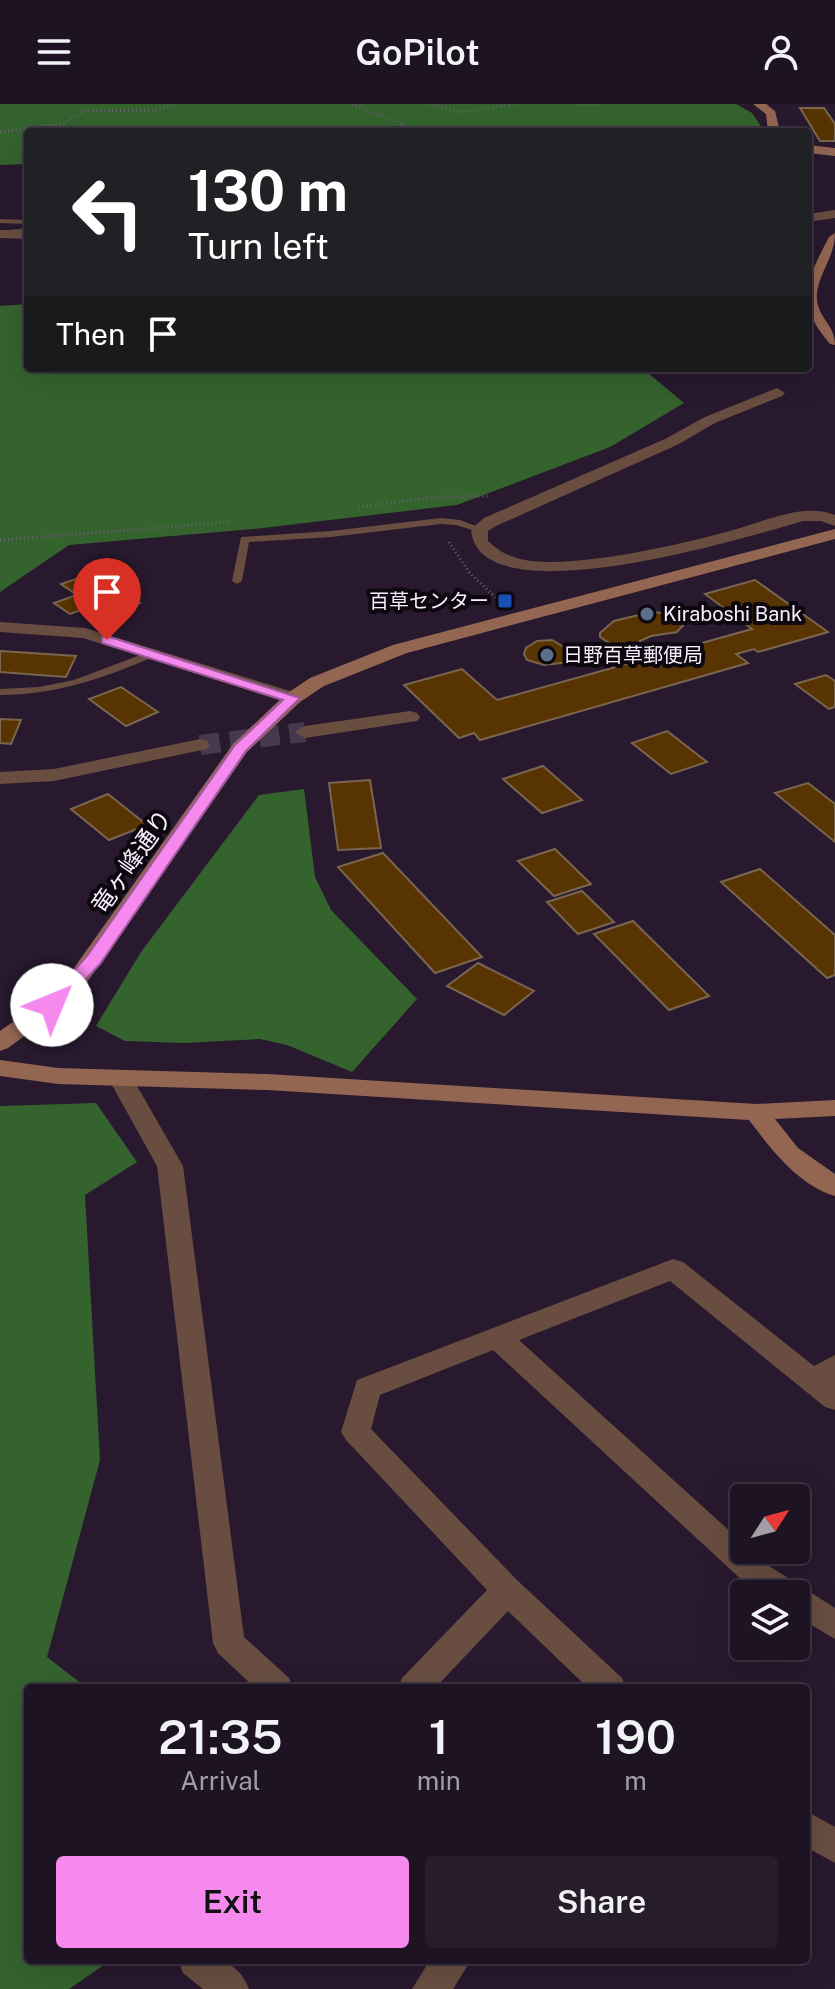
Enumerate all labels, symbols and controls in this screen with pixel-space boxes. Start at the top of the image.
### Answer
icon: menu [32,30,76,74]
icon: person [759,30,803,74]
text: GoPilot [355,31,480,73]
text: 130 m [188,158,348,224]
icon: left [56,160,160,264]
text: Turn left [188,225,329,267]
icon: arrive [141,312,185,356]
text: Then [56,316,125,352]
pin [73,558,141,640]
icon: arrive [85,570,129,614]
place label: 百草センター [369,589,489,613]
marker: 百草センター [496,592,514,610]
place label: Kiraboshi Bank [663,602,802,626]
marker: Kiraboshi Bank [638,605,656,623]
place label: 日野百草郵便局 [563,643,703,667]
marker: 日野百草郵便局 [538,646,556,664]
street label: 竜ヶ峰通り [85,804,177,918]
position arrow [10,963,94,1047]
north arrow [730,1484,810,1564]
map controls [730,1484,810,1660]
button: layers [730,1580,810,1660]
text: 21:35 [158,1708,283,1765]
text: 1 [429,1708,449,1765]
text: 190 [595,1708,676,1765]
text: Arrival [180,1765,261,1796]
text: min [417,1765,461,1796]
text: m [624,1765,647,1796]
button: Exit [56,1856,409,1948]
button: Share [425,1856,778,1948]

